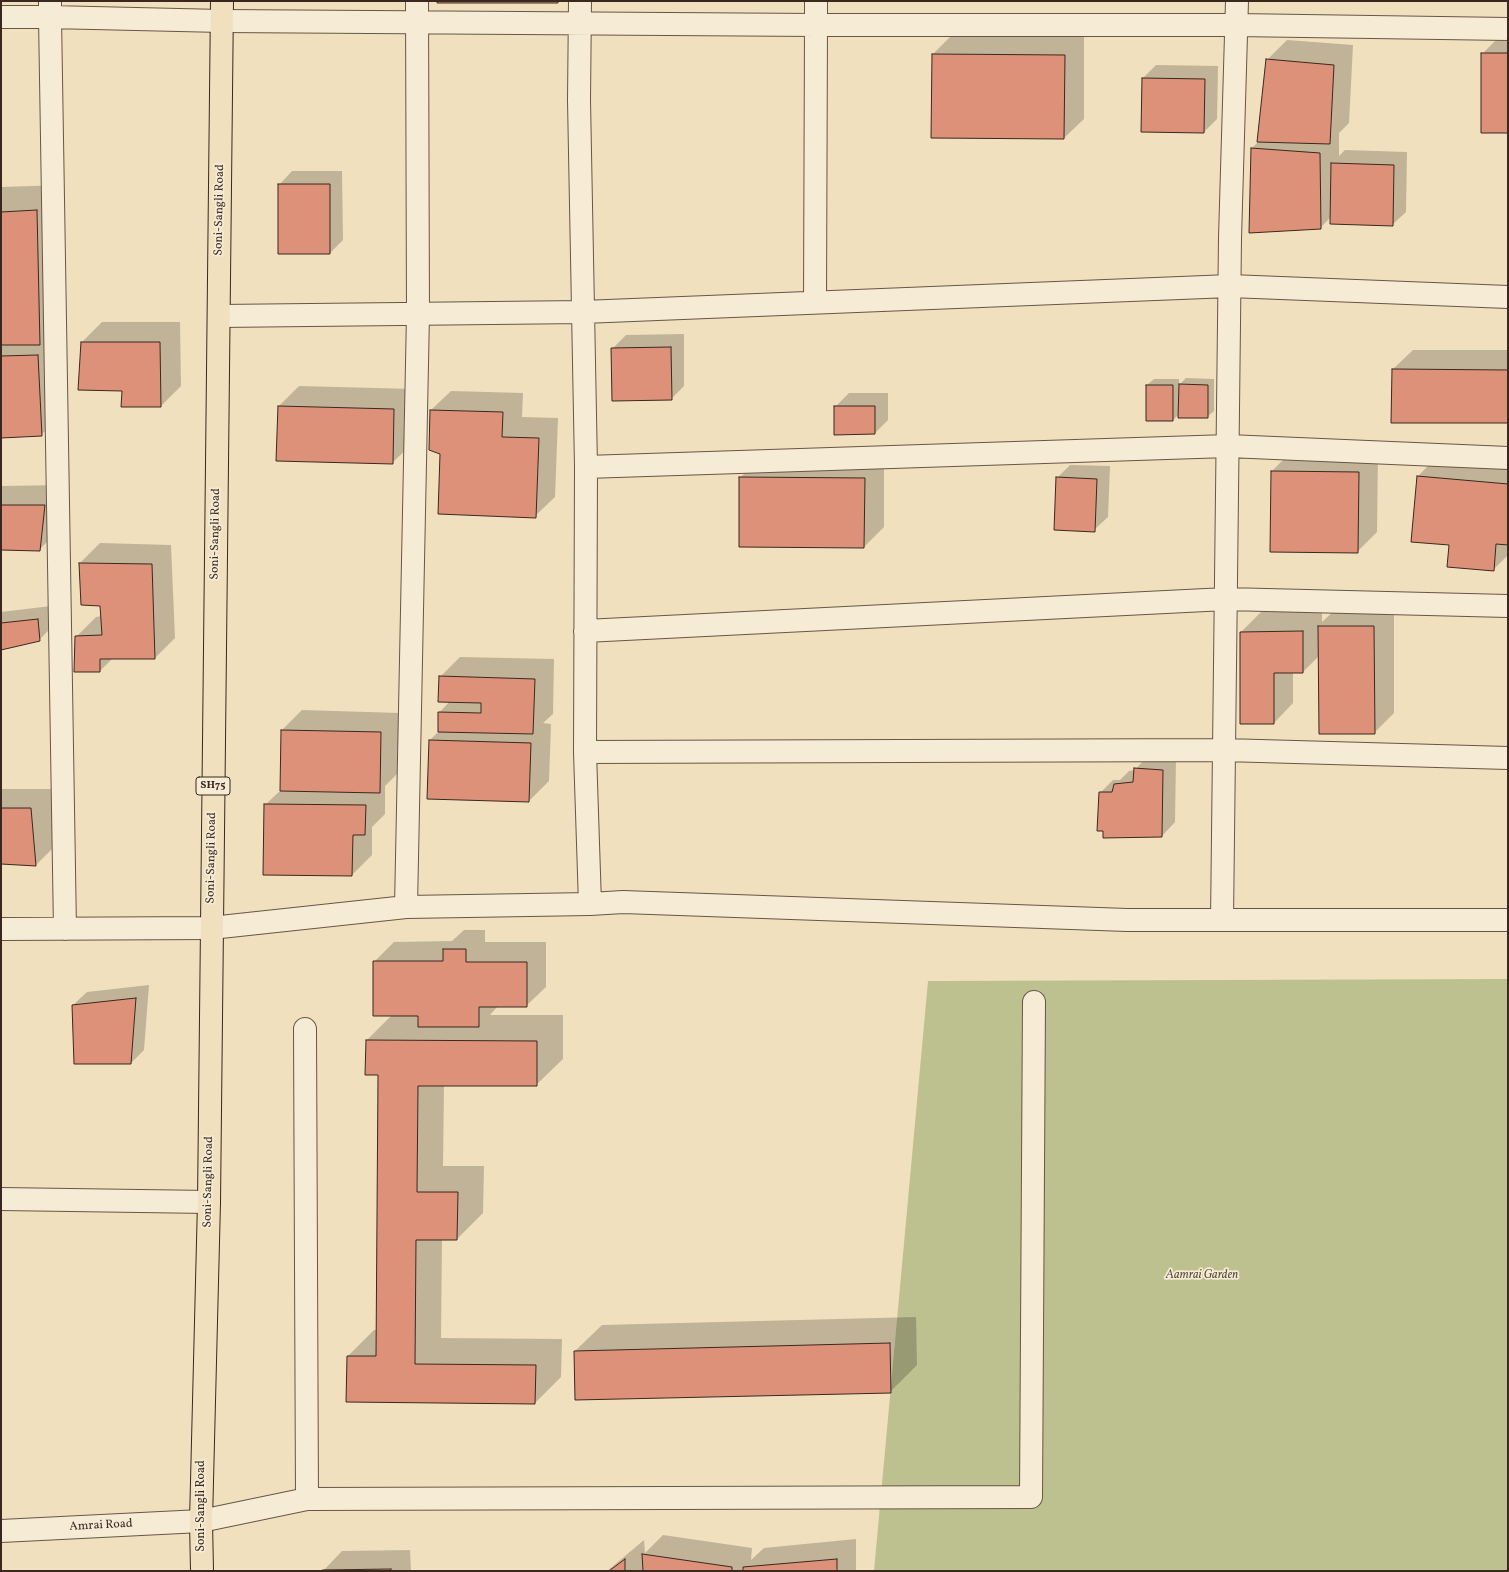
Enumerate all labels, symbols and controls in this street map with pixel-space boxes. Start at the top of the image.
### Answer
street label: Soni-Sangli Road [212,164,228,256]
street label: Soni-Sangli Road [208,488,224,580]
road number: SH75 [196,777,230,795]
street label: Soni-Sangli Road [204,812,220,904]
street label: Soni-Sangli Road [201,1136,217,1228]
park label: Aamrai Garden [1166,1269,1238,1283]
street label: Soni-Sangli Road [195,1460,209,1552]
street label: Amrai Road [69,1517,133,1535]

